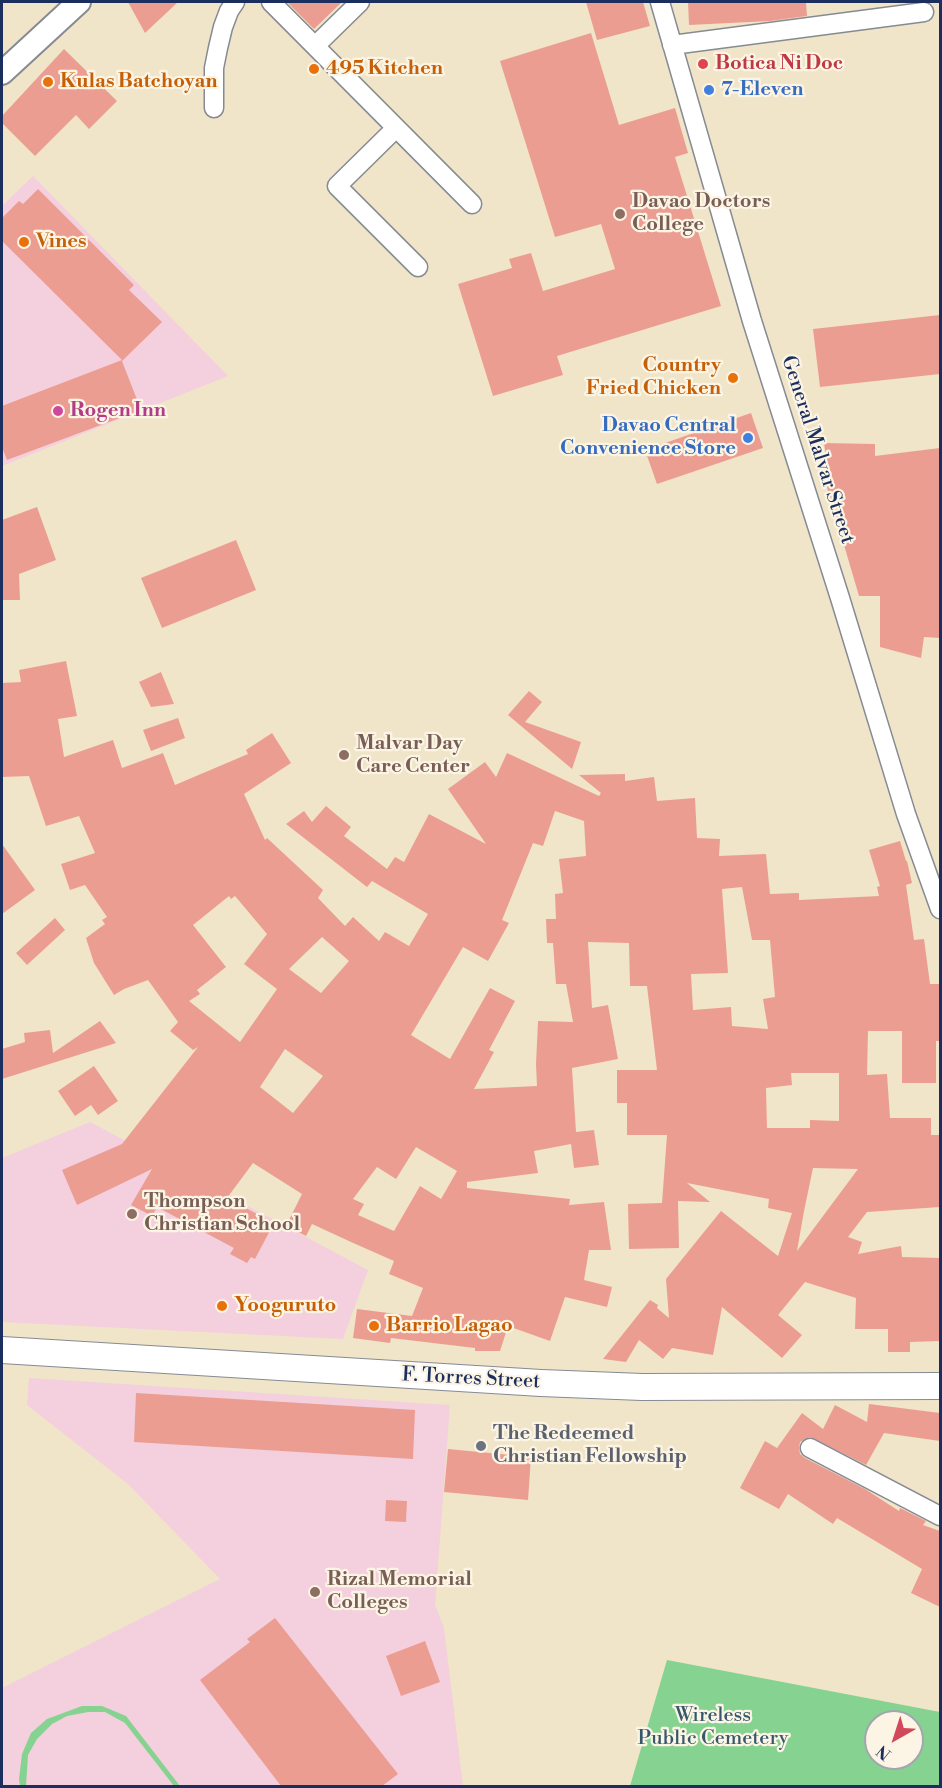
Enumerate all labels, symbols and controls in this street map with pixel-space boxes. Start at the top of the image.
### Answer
place label: Botica Ni Doc [715,52,843,76]
place label: 495 Kitchen [326,57,443,81]
marker: Botica Ni Doc [696,57,710,71]
marker: 495 Kitchen [307,62,321,76]
place label: Kulas Batchoyan [60,70,218,94]
marker: Kulas Batchoyan [41,75,55,89]
place label: 7-Eleven [721,78,804,102]
marker: 7-Eleven [702,83,716,97]
place label: Davao Doctors College [632,190,770,237]
marker: Davao Doctors College [613,207,627,221]
place label: Vines [36,230,87,254]
marker: Vines [17,235,31,249]
street label: General Malvar Street [775,353,859,547]
place label: Country Fried Chicken [586,354,721,401]
marker: Country Fried Chicken [726,371,740,385]
place label: Rogen Inn [70,399,166,423]
marker: Rogen Inn [51,404,65,418]
place label: Davao Central Convenience Store [560,414,736,461]
marker: Davao Central Convenience Store [741,431,755,445]
place label: Malvar Day Care Center [356,732,470,779]
marker: Malvar Day Care Center [337,748,351,762]
place label: Thompson Christian School [144,1190,300,1237]
marker: Thompson Christian School [125,1207,139,1221]
place label: Yooguruto [234,1294,336,1318]
marker: Yooguruto [215,1299,229,1313]
place label: Barrio Lagao [386,1314,513,1338]
marker: Barrio Lagao [367,1319,381,1333]
street label: F. Torres Street [401,1363,541,1395]
place label: The Redeemed Christian Fellowship [493,1422,687,1469]
marker: The Redeemed Christian Fellowship [474,1439,488,1453]
place label: Rizal Memorial Colleges [327,1568,472,1615]
marker: Rizal Memorial Colleges [308,1585,322,1599]
park label: Wireless Public Cemetery [638,1704,788,1751]
north arrow [864,1710,924,1770]
text: N [873,1741,895,1764]

